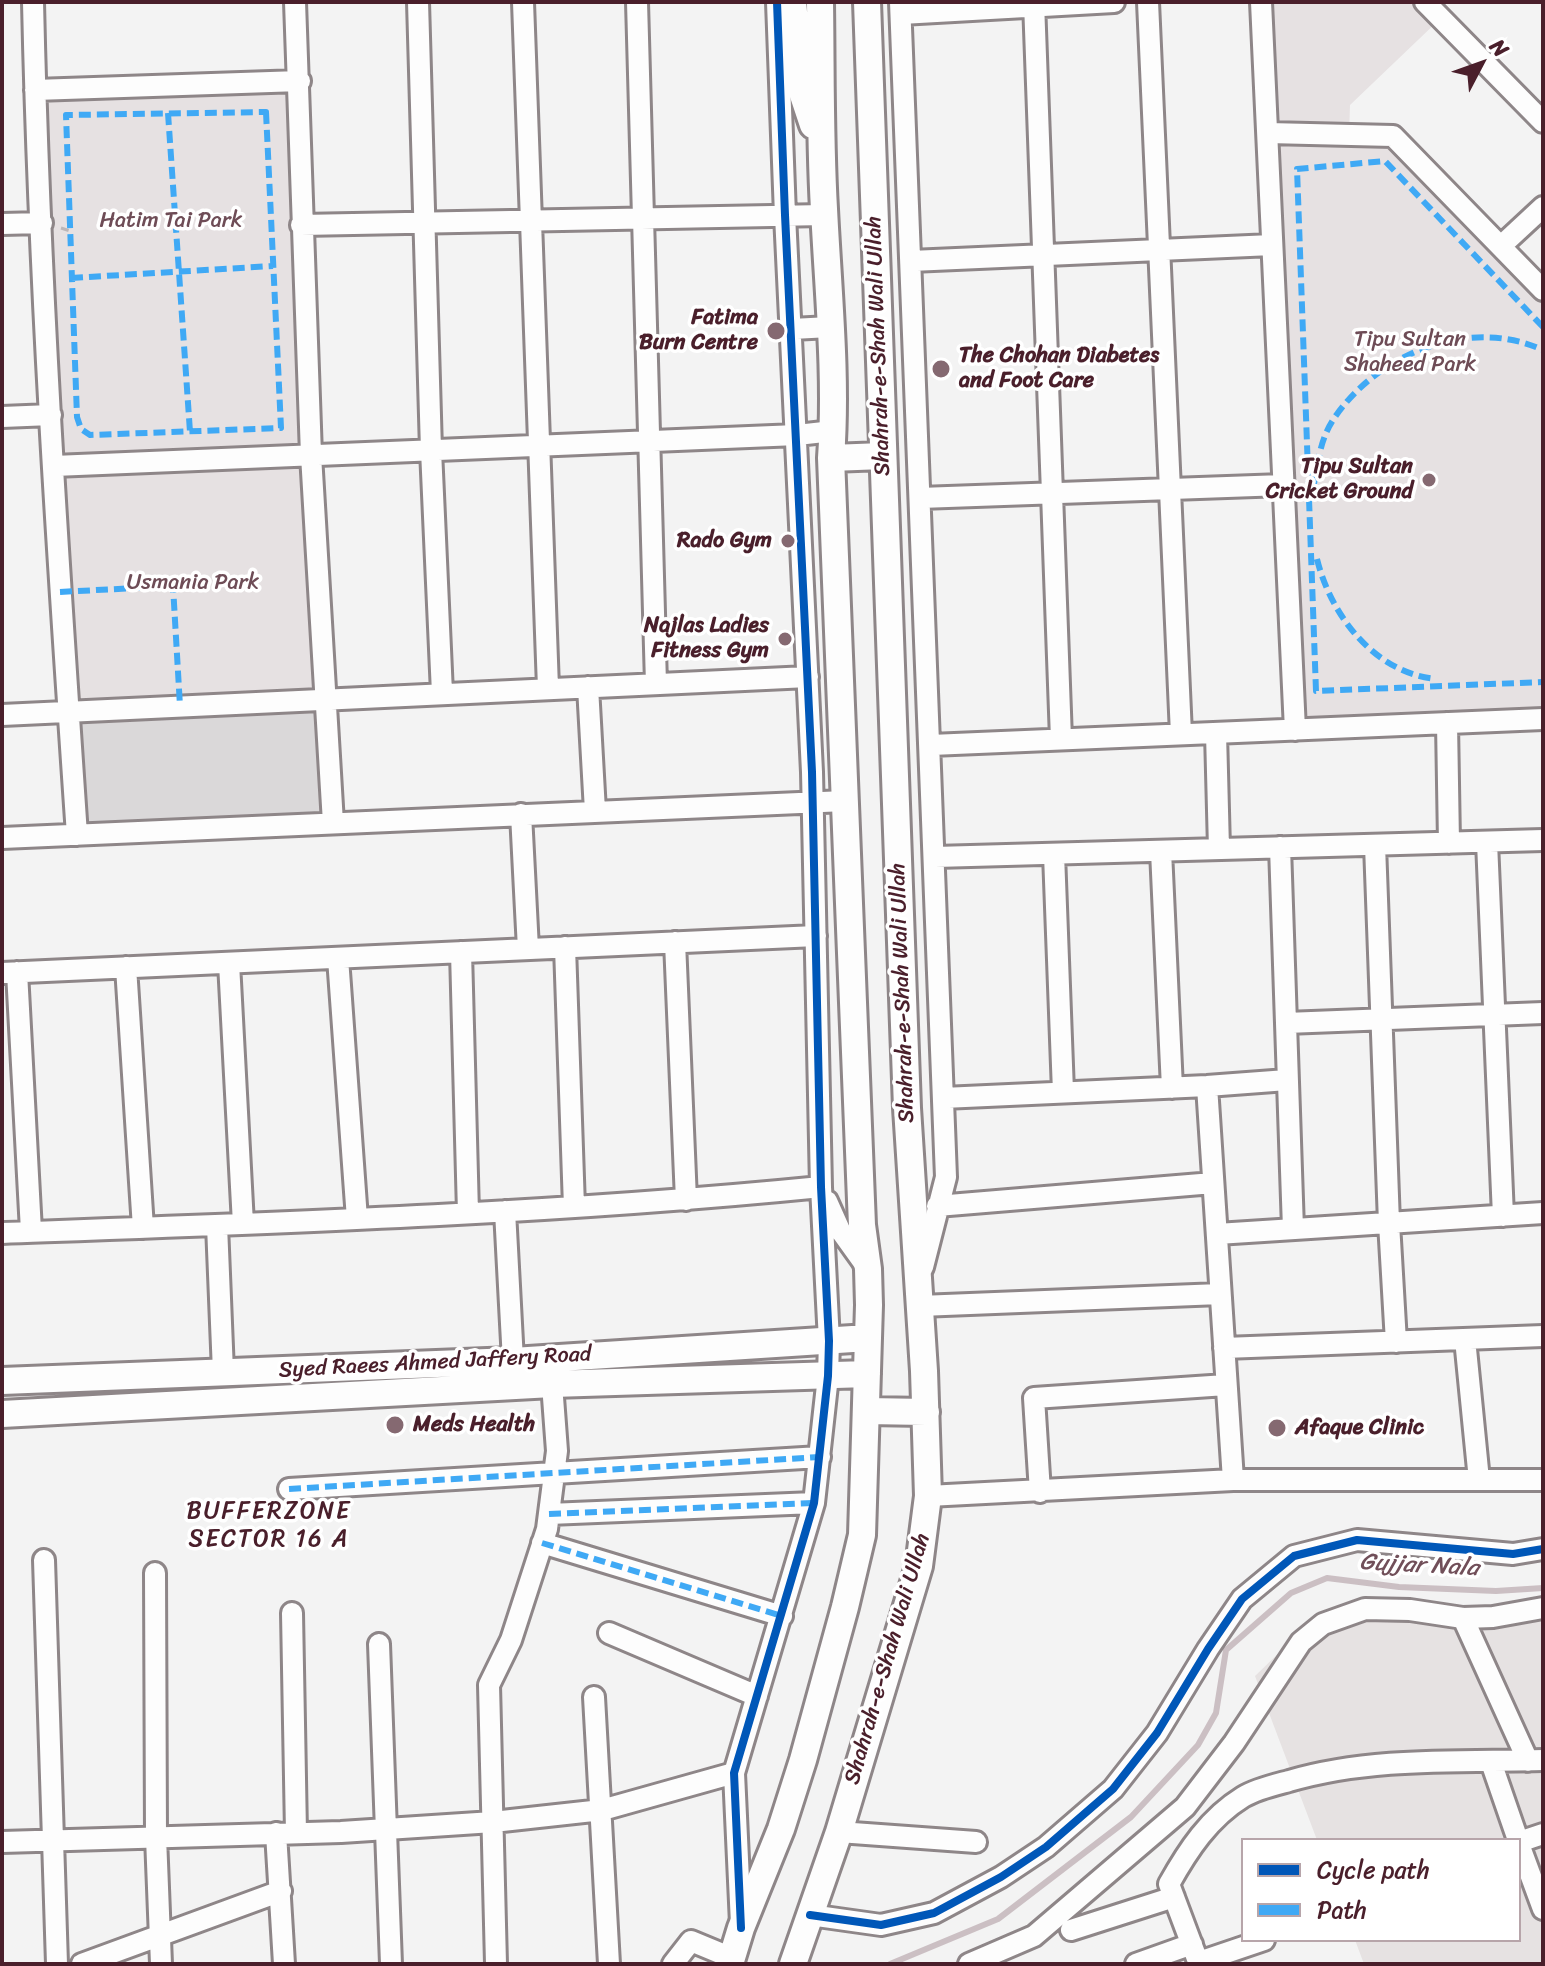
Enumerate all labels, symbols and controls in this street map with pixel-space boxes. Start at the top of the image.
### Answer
north arrow [1441,24,1521,104]
text: N [1480,29,1519,66]
park label: Hatim Tai Park [99,208,243,234]
street label: Shahrah-e-Shah Wali Ullah [861,216,897,476]
place label: Fatima Burn Centre [639,305,758,356]
marker: Fatima Burn Centre [765,320,787,342]
park label: Tipu Sultan Shaheed Park [1344,327,1476,378]
place label: The Chohan Diabetes and Foot Care [959,343,1159,394]
marker: The Chohan Diabetes and Foot Care [930,358,952,380]
place label: Tipu Sultan Cricket Ground [1266,454,1413,506]
marker: Tipu Sultan Cricket Ground [1420,471,1438,489]
place label: Rado Gym [677,528,772,554]
marker: Rado Gym [779,532,797,550]
park label: Usmania Park [127,570,259,596]
place label: Najlas Ladies Fitness Gym [644,613,769,664]
marker: Najlas Ladies Fitness Gym [776,630,794,648]
street label: Shahrah-e-Shah Wali Ullah [885,863,921,1123]
street label: Syed Raees Ahmed Jaffery Road [278,1342,592,1384]
place label: Meds Health [413,1412,535,1438]
marker: Meds Health [384,1414,406,1436]
place label: Afaque Clinic [1295,1415,1424,1441]
marker: Afaque Clinic [1266,1417,1288,1439]
district label: BUFFERZONE SECTOR 16 A [187,1498,351,1554]
street label: Shahrah-e-Shah Wali Ullah [839,1530,937,1788]
water label: Gujjar Nala [1359,1549,1479,1583]
legend [1241,1838,1521,1942]
text: Cycle path [1317,1849,1430,1891]
text: Path [1317,1889,1367,1931]

